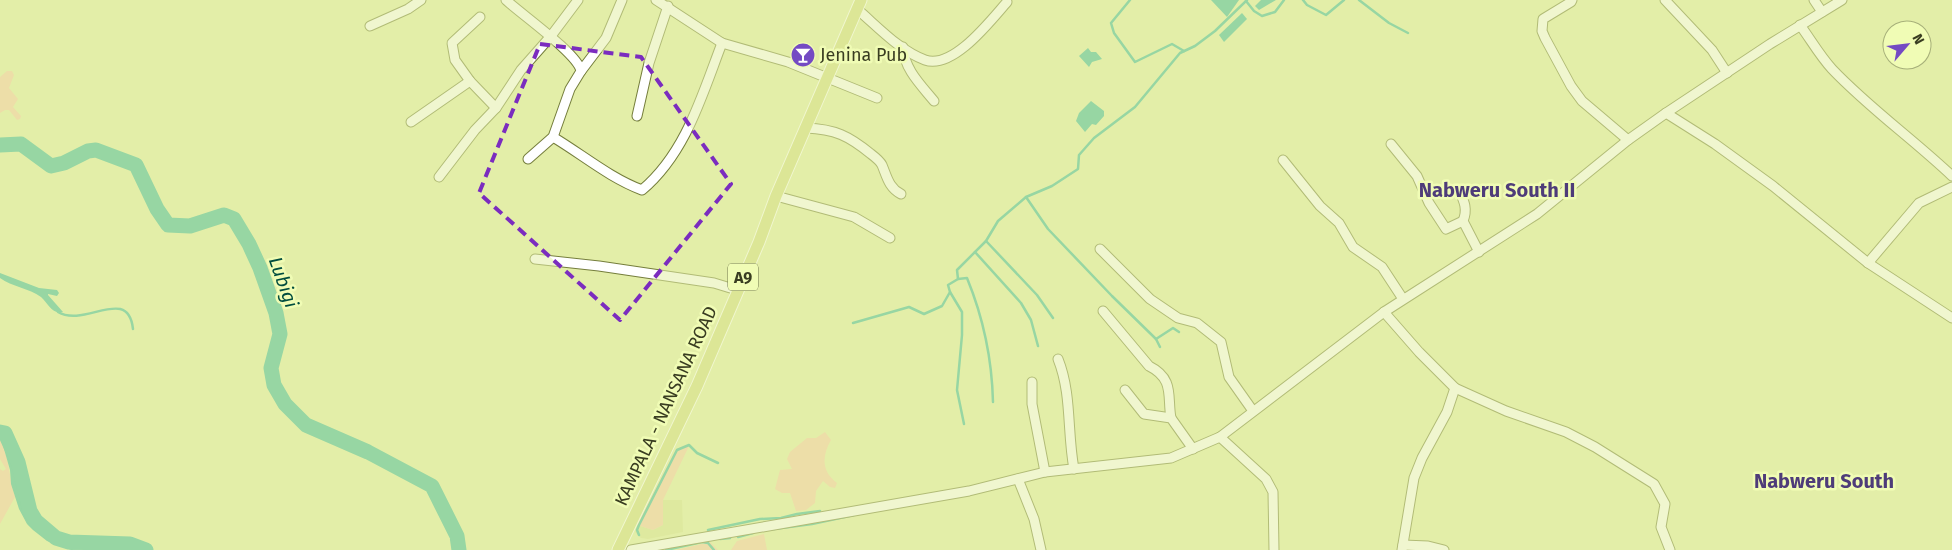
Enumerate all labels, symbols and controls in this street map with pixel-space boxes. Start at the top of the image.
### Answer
north arrow [1882,20,1932,70]
text: N [1908,31,1928,47]
bar icon: Jenina Pub [790,42,816,68]
place label: Jenina Pub [820,44,907,66]
district label: Nabweru South II [1419,178,1575,202]
water label: Lubigi [264,254,304,311]
road number: A9 [728,264,758,290]
street label: KAMPALA - NANSANA ROAD [610,303,722,509]
district label: Nabweru South [1754,469,1894,493]

